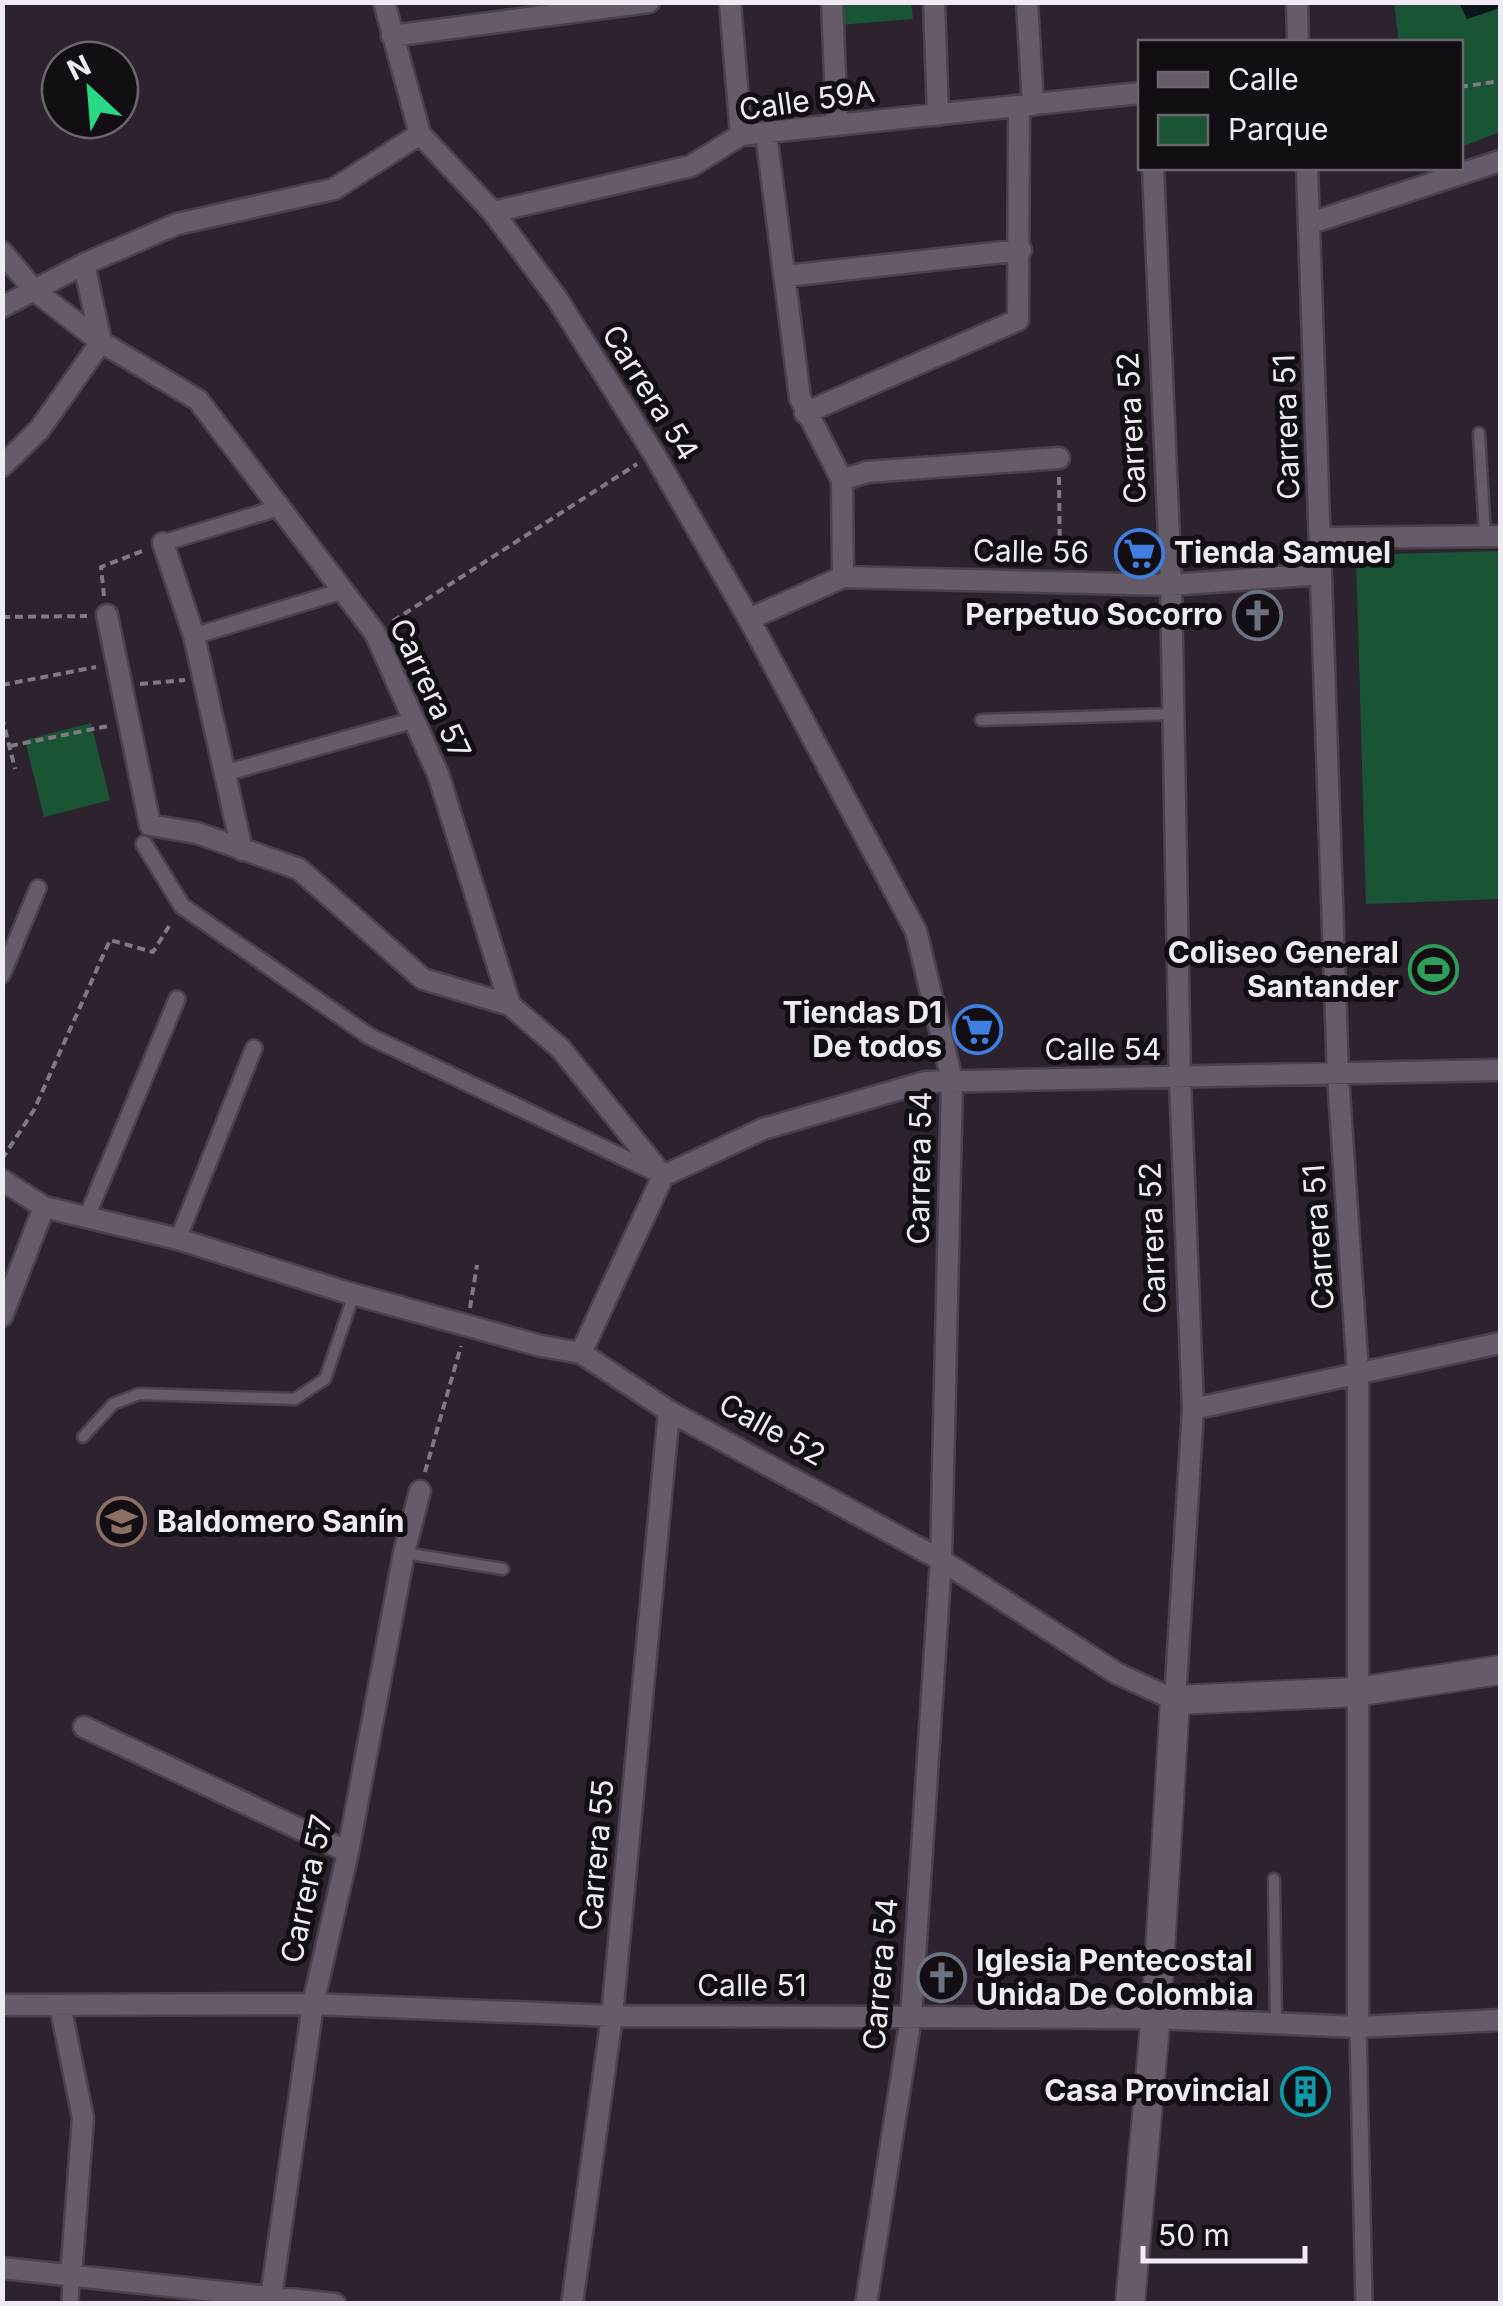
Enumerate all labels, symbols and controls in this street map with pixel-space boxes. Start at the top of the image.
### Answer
north arrow [40,40,140,140]
legend [1138,40,1463,170]
text: N [62,48,96,87]
text: Calle [1228,61,1299,97]
street label: Calle 59A [737,73,877,127]
text: Parque [1228,111,1328,147]
street label: Carrera 54 [595,318,707,467]
street label: Carrera 52 [1109,351,1153,505]
street label: Carrera 51 [1265,354,1307,501]
supermarket icon: Tienda Samuel [1113,527,1165,579]
street label: Calle 56 [973,532,1089,570]
place label: Tienda Samuel [1174,534,1391,570]
church icon: Perpetuo Socorro [1232,589,1284,641]
place label: Perpetuo Socorro [965,596,1223,632]
street label: Carrera 57 [383,613,479,764]
place label: Coliseo General Santander [1168,934,1399,1004]
sports icon: Coliseo General Santander [1408,944,1460,996]
place label: Tiendas D1 De todos [782,994,942,1064]
supermarket icon: Tiendas D1 De todos [951,1004,1003,1056]
street label: Calle 54 [1045,1031,1161,1067]
street label: Carrera 54 [900,1091,938,1245]
street label: Carrera 52 [1131,1161,1173,1315]
street label: Carrera 51 [1295,1163,1341,1311]
street label: Calle 52 [713,1385,832,1473]
school or university icon: Baldomero Sanín [96,1496,148,1548]
place label: Baldomero Sanín [157,1503,405,1539]
street label: Carrera 55 [571,1778,621,1932]
street label: Carrera 57 [273,1811,339,1966]
street label: Carrera 54 [855,1896,905,2052]
place label: Iglesia Pentecostal Unida De Colombia [976,1942,1254,2012]
church icon: Iglesia Pentecostal Unida De Colombia [915,1952,967,2004]
street label: Calle 51 [697,1967,807,2003]
building icon: Casa Provincial [1279,2065,1331,2117]
place label: Casa Provincial [1044,2072,1270,2108]
scale bar [1143,2201,1306,2263]
text: 50 m [1158,2217,1230,2253]

